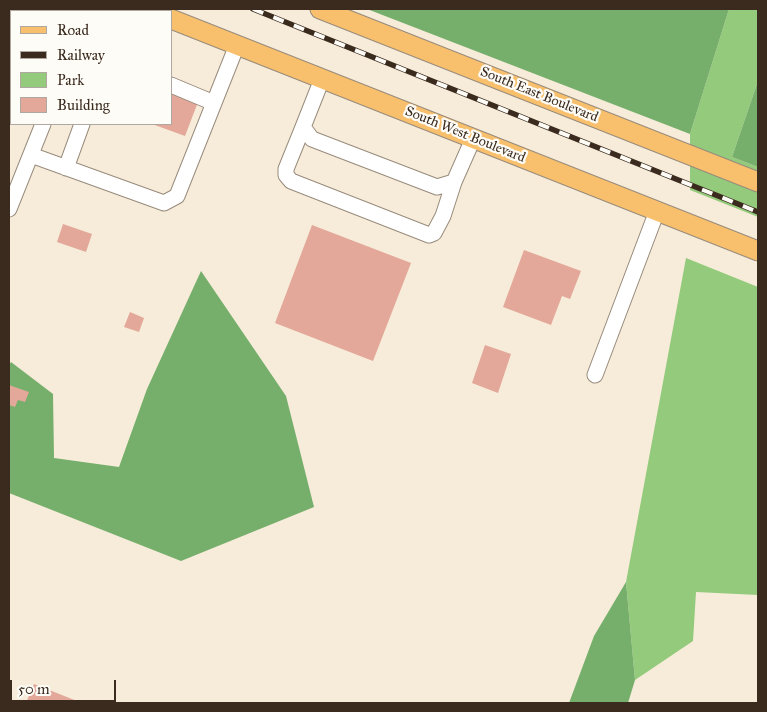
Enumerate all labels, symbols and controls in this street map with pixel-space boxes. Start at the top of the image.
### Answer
legend [10,10,172,125]
text: Road [57,21,89,39]
text: Railway [57,46,105,64]
street label: South East Boulevard [478,64,600,126]
text: Park [57,71,84,89]
text: Building [57,96,110,114]
street label: South West Boulevard [402,103,528,167]
scale bar [12,670,119,702]
text: 50 m [18,680,50,698]

